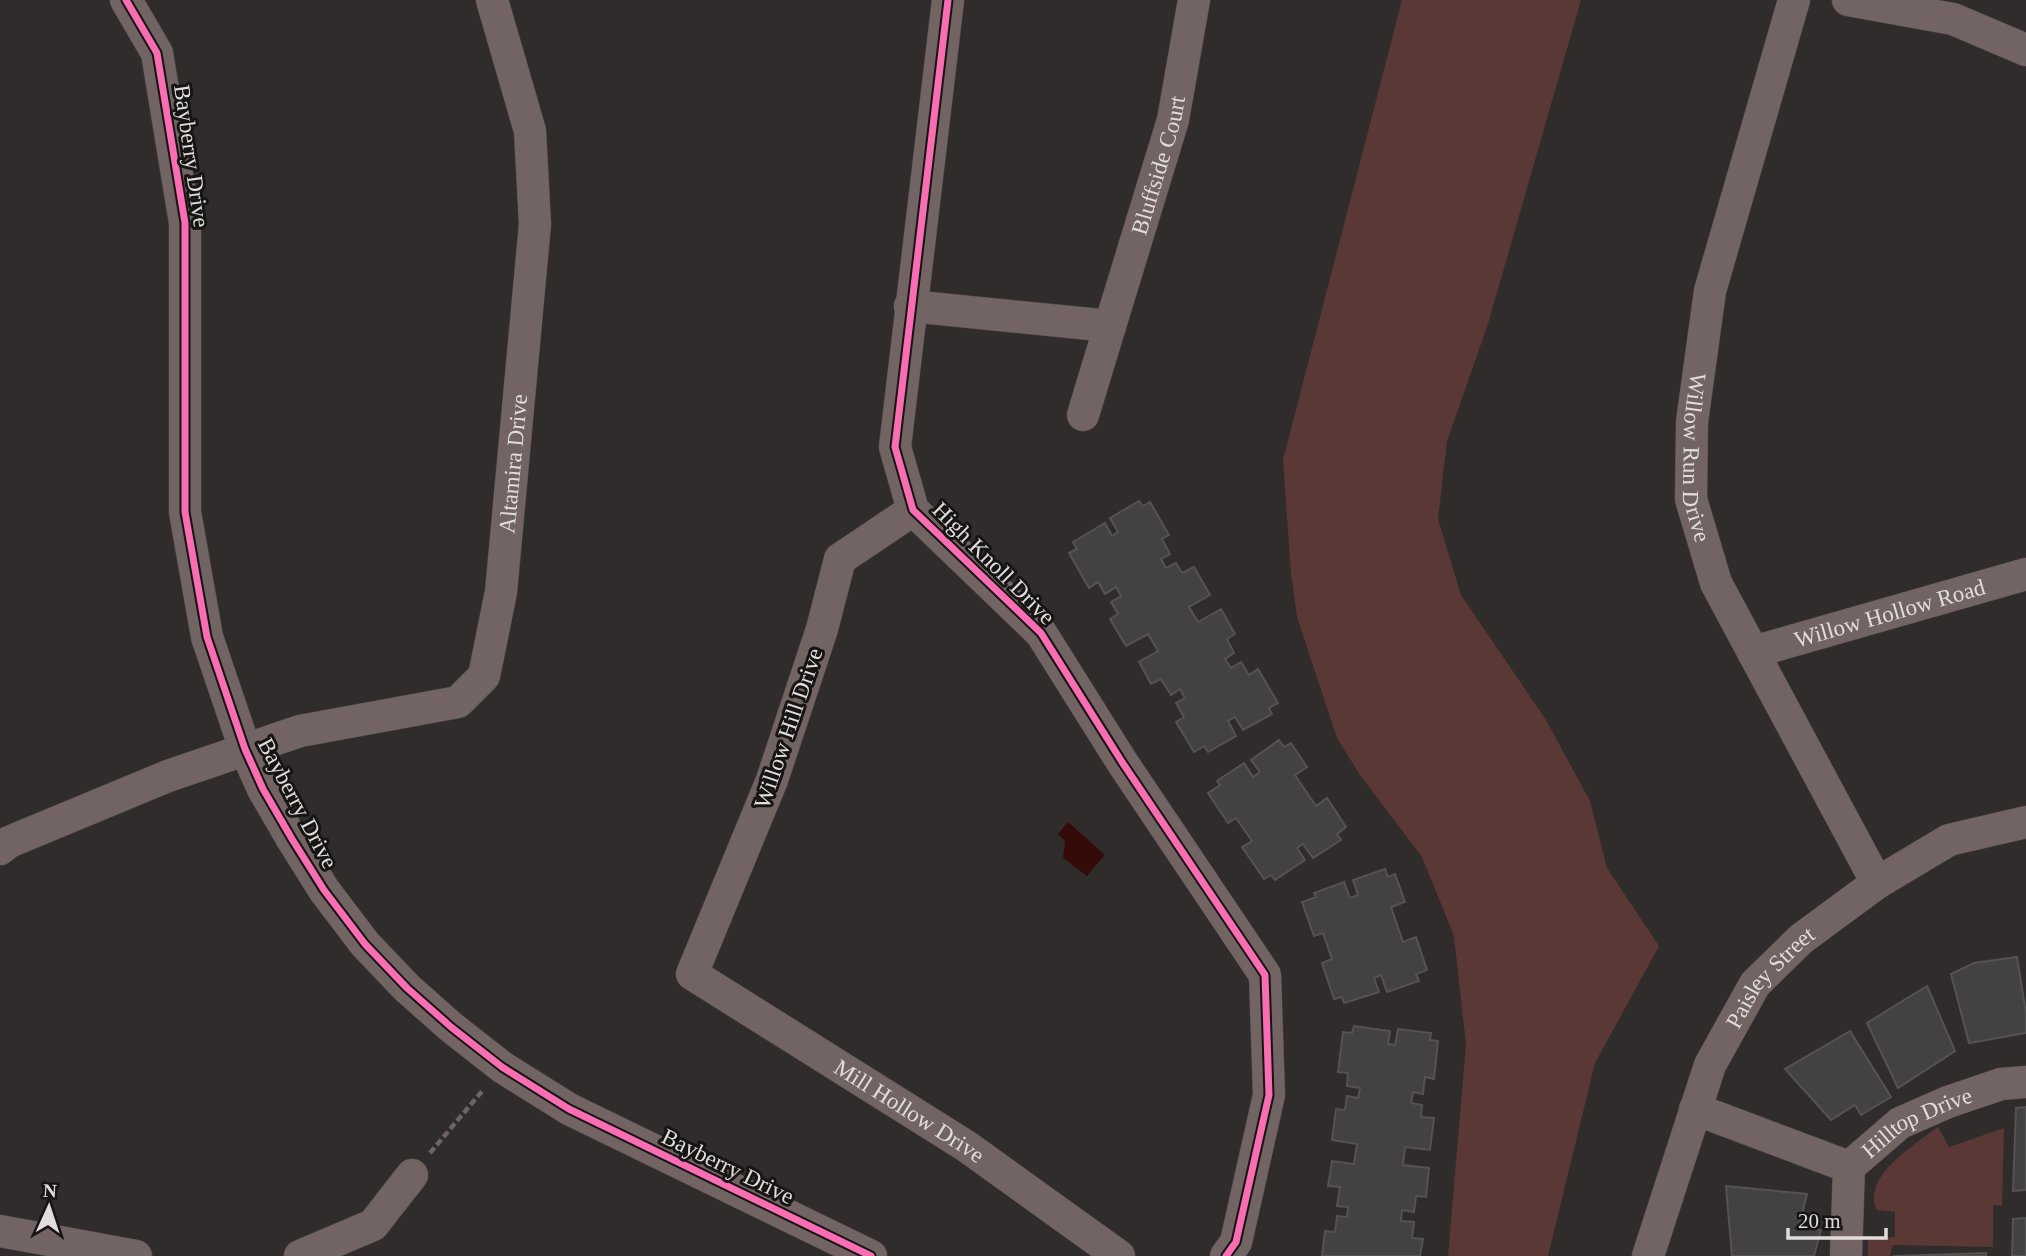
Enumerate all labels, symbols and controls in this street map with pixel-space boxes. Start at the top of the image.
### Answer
street label: Bayberry Drive [169,83,214,229]
street label: Bluffside Court [1127,93,1190,238]
street label: Willow Run Drive [1678,371,1715,545]
street label: Altamira Drive [494,393,532,535]
street label: High Knoll Drive [927,497,1060,630]
street label: Willow Hollow Road [1791,574,1988,653]
street label: Willow Hill Drive [749,645,828,812]
street label: Bayberry Drive [253,734,342,873]
street label: Paisley Street [1721,921,1820,1033]
street label: Mill Hollow Drive [830,1055,989,1168]
street label: Hilltop Drive [1857,1083,1975,1163]
street label: Bayberry Drive [658,1124,798,1209]
north arrow [14,1172,84,1242]
text: N [42,1180,58,1201]
scale bar [1788,1196,1886,1240]
text: 20 m [1798,1209,1841,1233]

